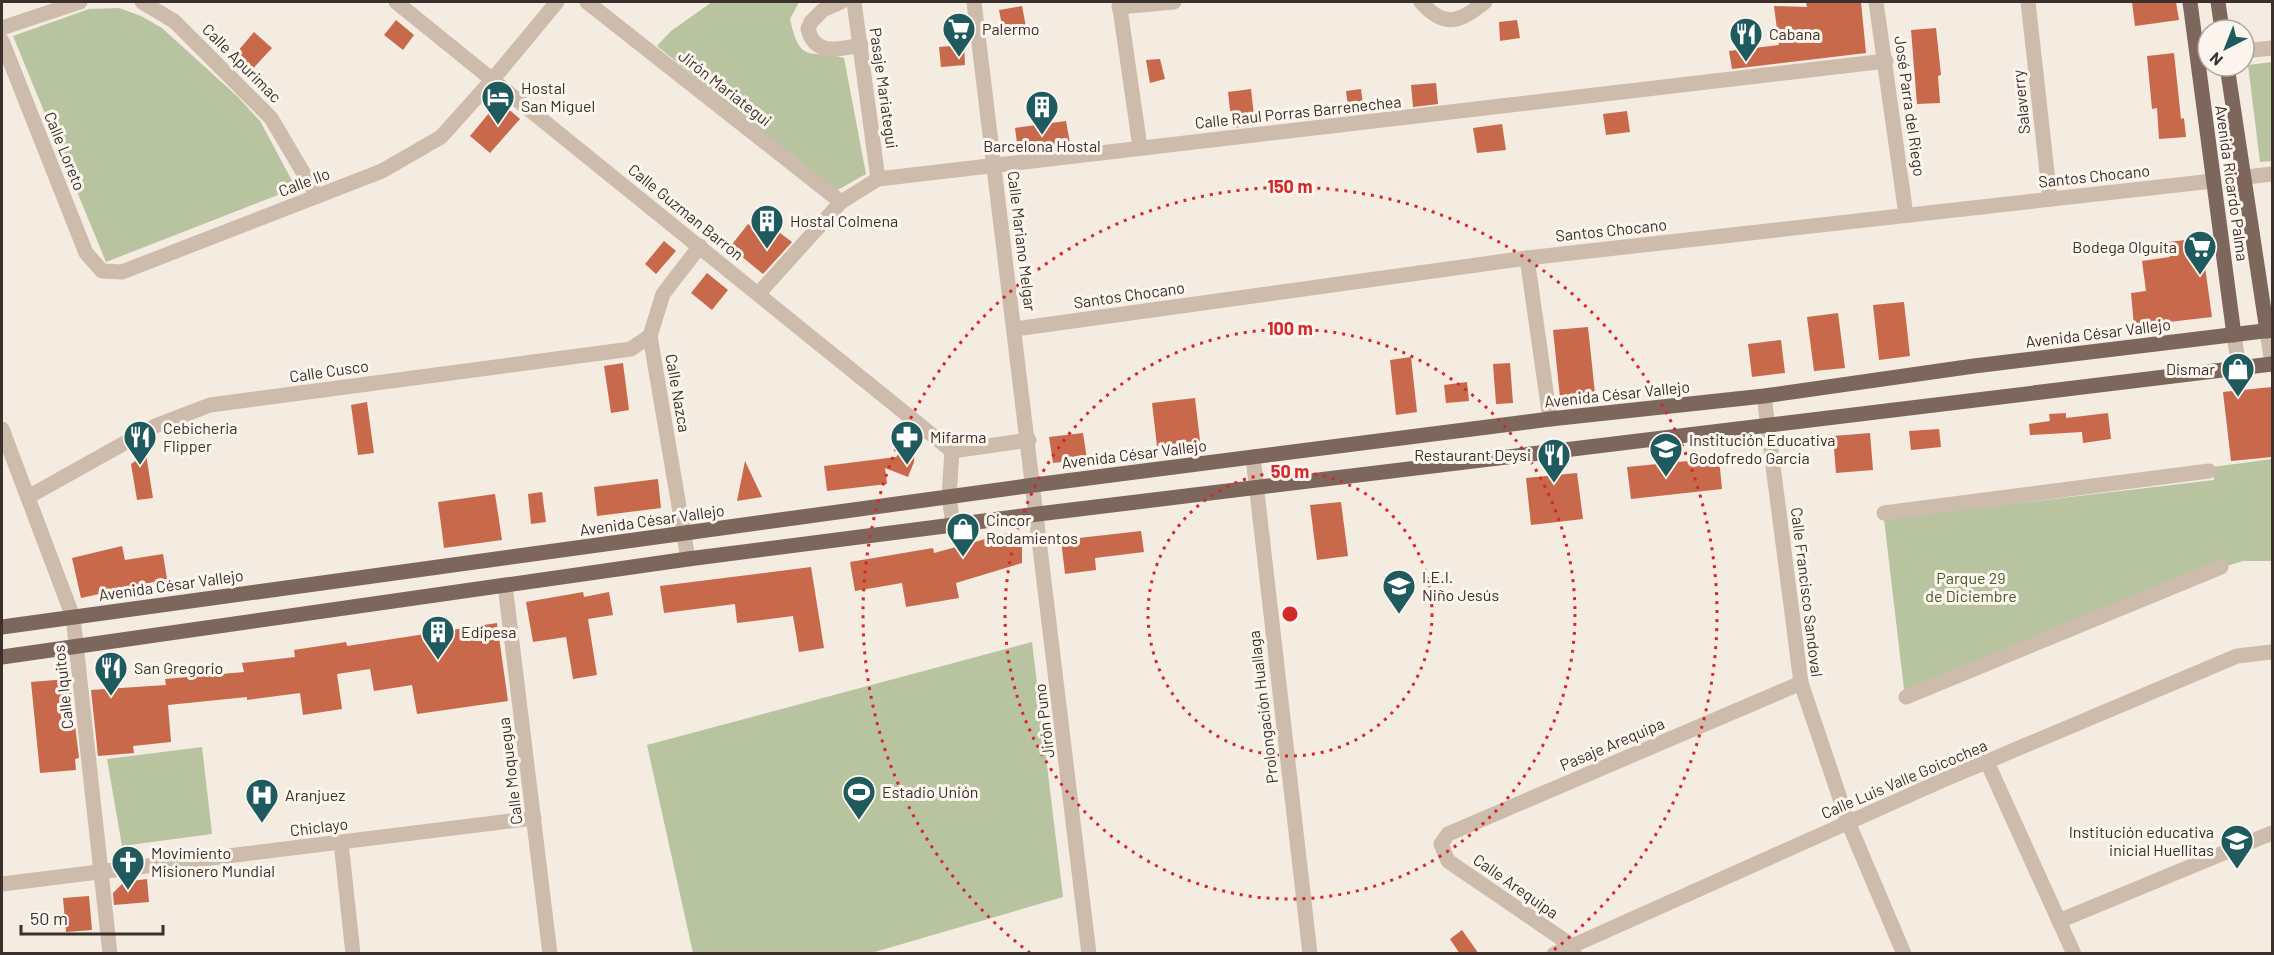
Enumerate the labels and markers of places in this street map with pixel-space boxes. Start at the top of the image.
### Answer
supermarket icon: Palermo [941,11,977,58]
restaurant icon: Cabana [1728,16,1764,63]
place label: Palermo [982,19,1039,38]
place label: Cabana [1769,24,1821,43]
place label: Hostal San Miguel [521,78,595,115]
hotel icon: Hostal San Miguel [480,79,516,126]
building icon: Barcelona Hostal [1024,89,1060,136]
place label: Barcelona Hostal [983,136,1101,155]
building icon: Hostal Colmena [749,203,785,250]
place label: Hostal Colmena [790,211,898,230]
supermarket icon: Bodega Olguita [2182,229,2218,276]
place label: Bodega Olguita [2072,237,2177,256]
shop icon: Dismar [2220,351,2256,398]
place label: Dismar [2166,359,2215,378]
place label: Cebicheria Flipper [163,418,237,455]
restaurant icon: Cebicheria Flipper [122,419,158,466]
pharmacy icon: Mifarma [889,419,925,466]
place label: Mifarma [930,427,986,446]
place label: Institución Educativa Godofredo Garcia [1689,430,1835,467]
school or university icon: Institución Educativa Godofredo Garcia [1648,431,1684,478]
restaurant icon: Restaurant Deysi [1536,437,1572,484]
place label: Restaurant Deysi [1414,445,1531,464]
place label: Cincor Rodamientos [986,510,1078,547]
shop icon: Cincor Rodamientos [945,511,981,558]
place label: I.E.I. Niño Jesús [1422,567,1499,604]
school or university icon: I.E.I. Niño Jesús [1381,568,1417,615]
centre of rings [1280,604,1300,624]
building icon: Edipesa [420,614,456,661]
place label: Edipesa [461,622,516,641]
restaurant icon: San Gregorio [93,650,129,697]
place label: San Gregorio [134,658,223,677]
sports icon: Estadio Unión [841,774,877,821]
hospital icon: Aranjuez [244,777,280,824]
place label: Estadio Unión [882,782,978,801]
place label: Aranjuez [285,785,345,804]
place label: Institución educativa inicial Huellitas [2069,822,2214,859]
school or university icon: Institución educativa inicial Huellitas [2219,823,2255,870]
place label: Movimiento Misionero Mundial [151,843,275,880]
church icon: Movimiento Misionero Mundial [110,844,146,891]

